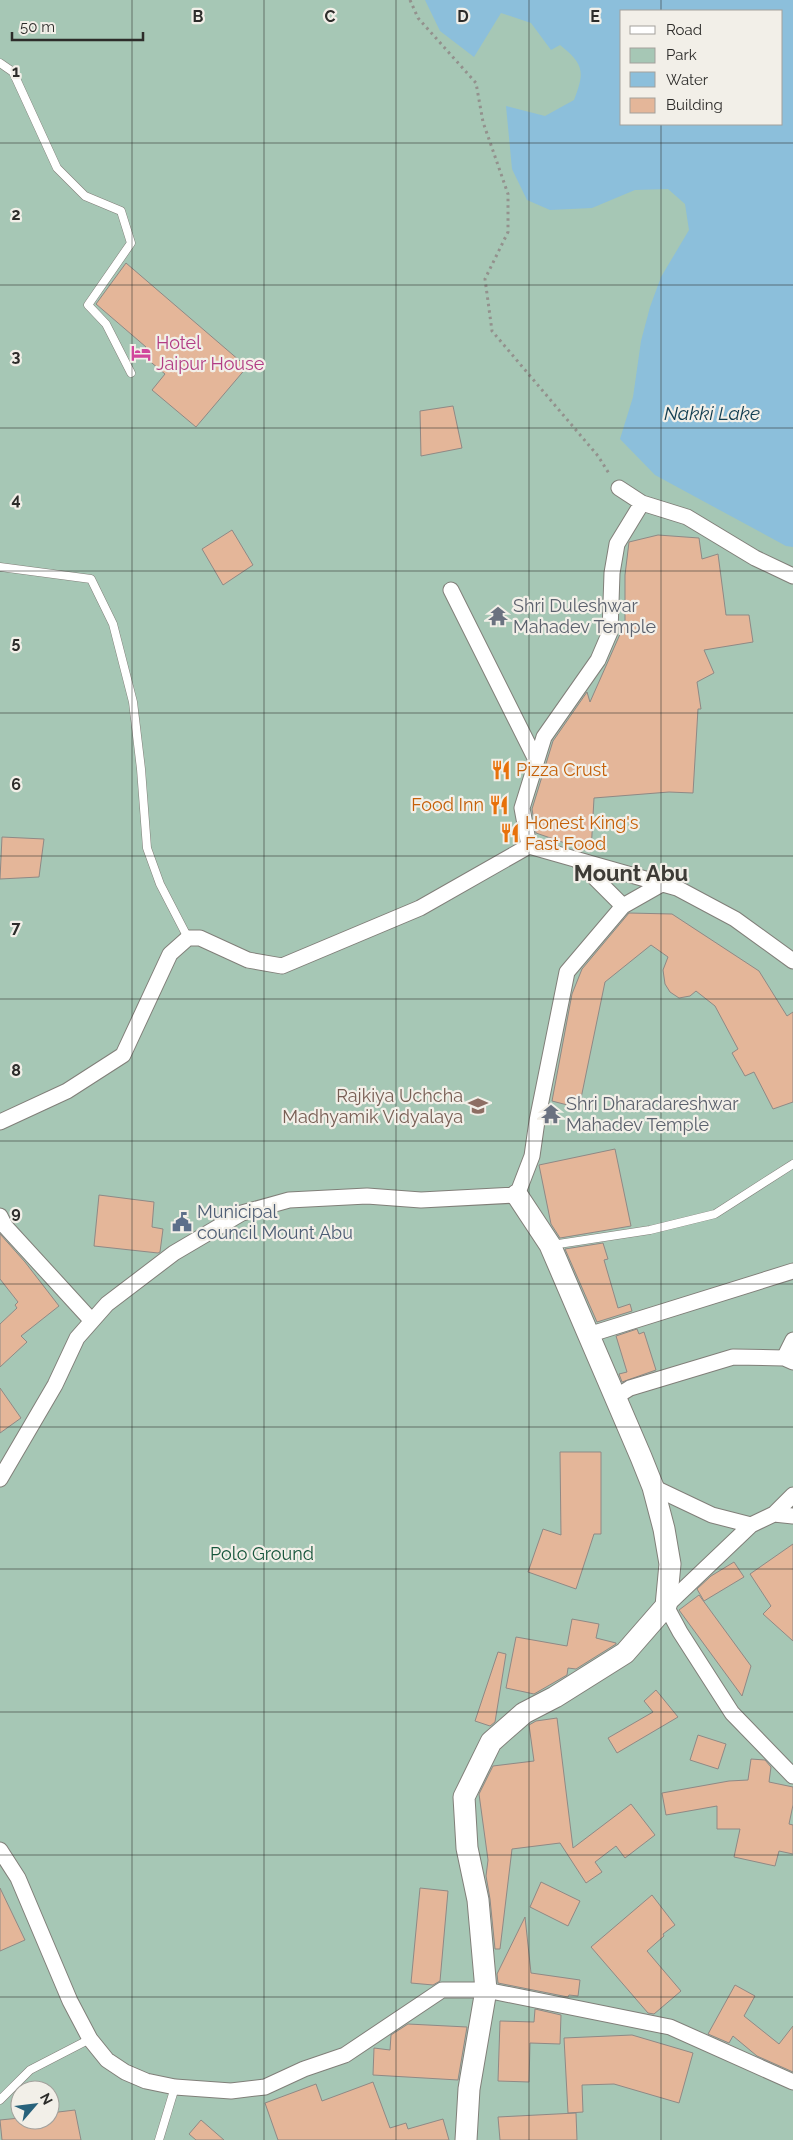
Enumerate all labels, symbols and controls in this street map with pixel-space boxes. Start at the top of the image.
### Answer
text: B [193,7,204,26]
text: C [325,7,336,26]
text: D [457,7,469,26]
text: E [590,7,600,26]
scale bar [12,10,144,42]
legend [620,10,783,125]
text: 50 m [20,18,55,36]
text: Road [666,21,702,39]
text: Park [666,46,697,64]
text: 1 [12,62,20,81]
text: Water [666,71,709,89]
text: Building [666,96,723,114]
text: 2 [11,205,21,224]
place label: Hotel Jaipur House [156,332,265,374]
hotel icon: Hotel Jaipur House [130,342,152,364]
text: 3 [12,347,21,366]
water label: Nakki Lake [664,402,760,424]
text: 4 [11,490,21,509]
place label: Shri Duleshwar Mahadev Temple [513,595,657,637]
temple icon: Shri Duleshwar Mahadev Temple [487,605,509,627]
text: 5 [12,633,21,652]
restaurant icon: Pizza Crust [490,759,512,781]
place label: Pizza Crust [516,759,607,780]
text: 6 [11,775,21,794]
place label: Food Inn [411,794,484,815]
restaurant icon: Food Inn [488,794,510,816]
place label: Honest King's Fast Food [525,812,639,854]
restaurant icon: Honest King's Fast Food [499,822,521,844]
district label: Mount Abu [574,860,688,886]
text: 7 [12,918,21,937]
text: 8 [11,1061,21,1080]
place label: Rajkiya Uchcha Madhyamik Vidyalaya [282,1085,463,1127]
place label: Shri Dharadareshwar Mahadev Temple [566,1093,739,1135]
school or university icon: Rajkiya Uchcha Madhyamik Vidyalaya [467,1095,489,1117]
temple icon: Shri Dharadareshwar Mahadev Temple [540,1103,562,1125]
place label: Municipal council Mount Abu [197,1201,353,1243]
text: 9 [11,1203,21,1222]
public building icon: Municipal council Mount Abu [171,1211,193,1233]
park label: Polo Ground [210,1543,314,1564]
north arrow [10,2080,60,2130]
text: N [37,2090,56,2107]

